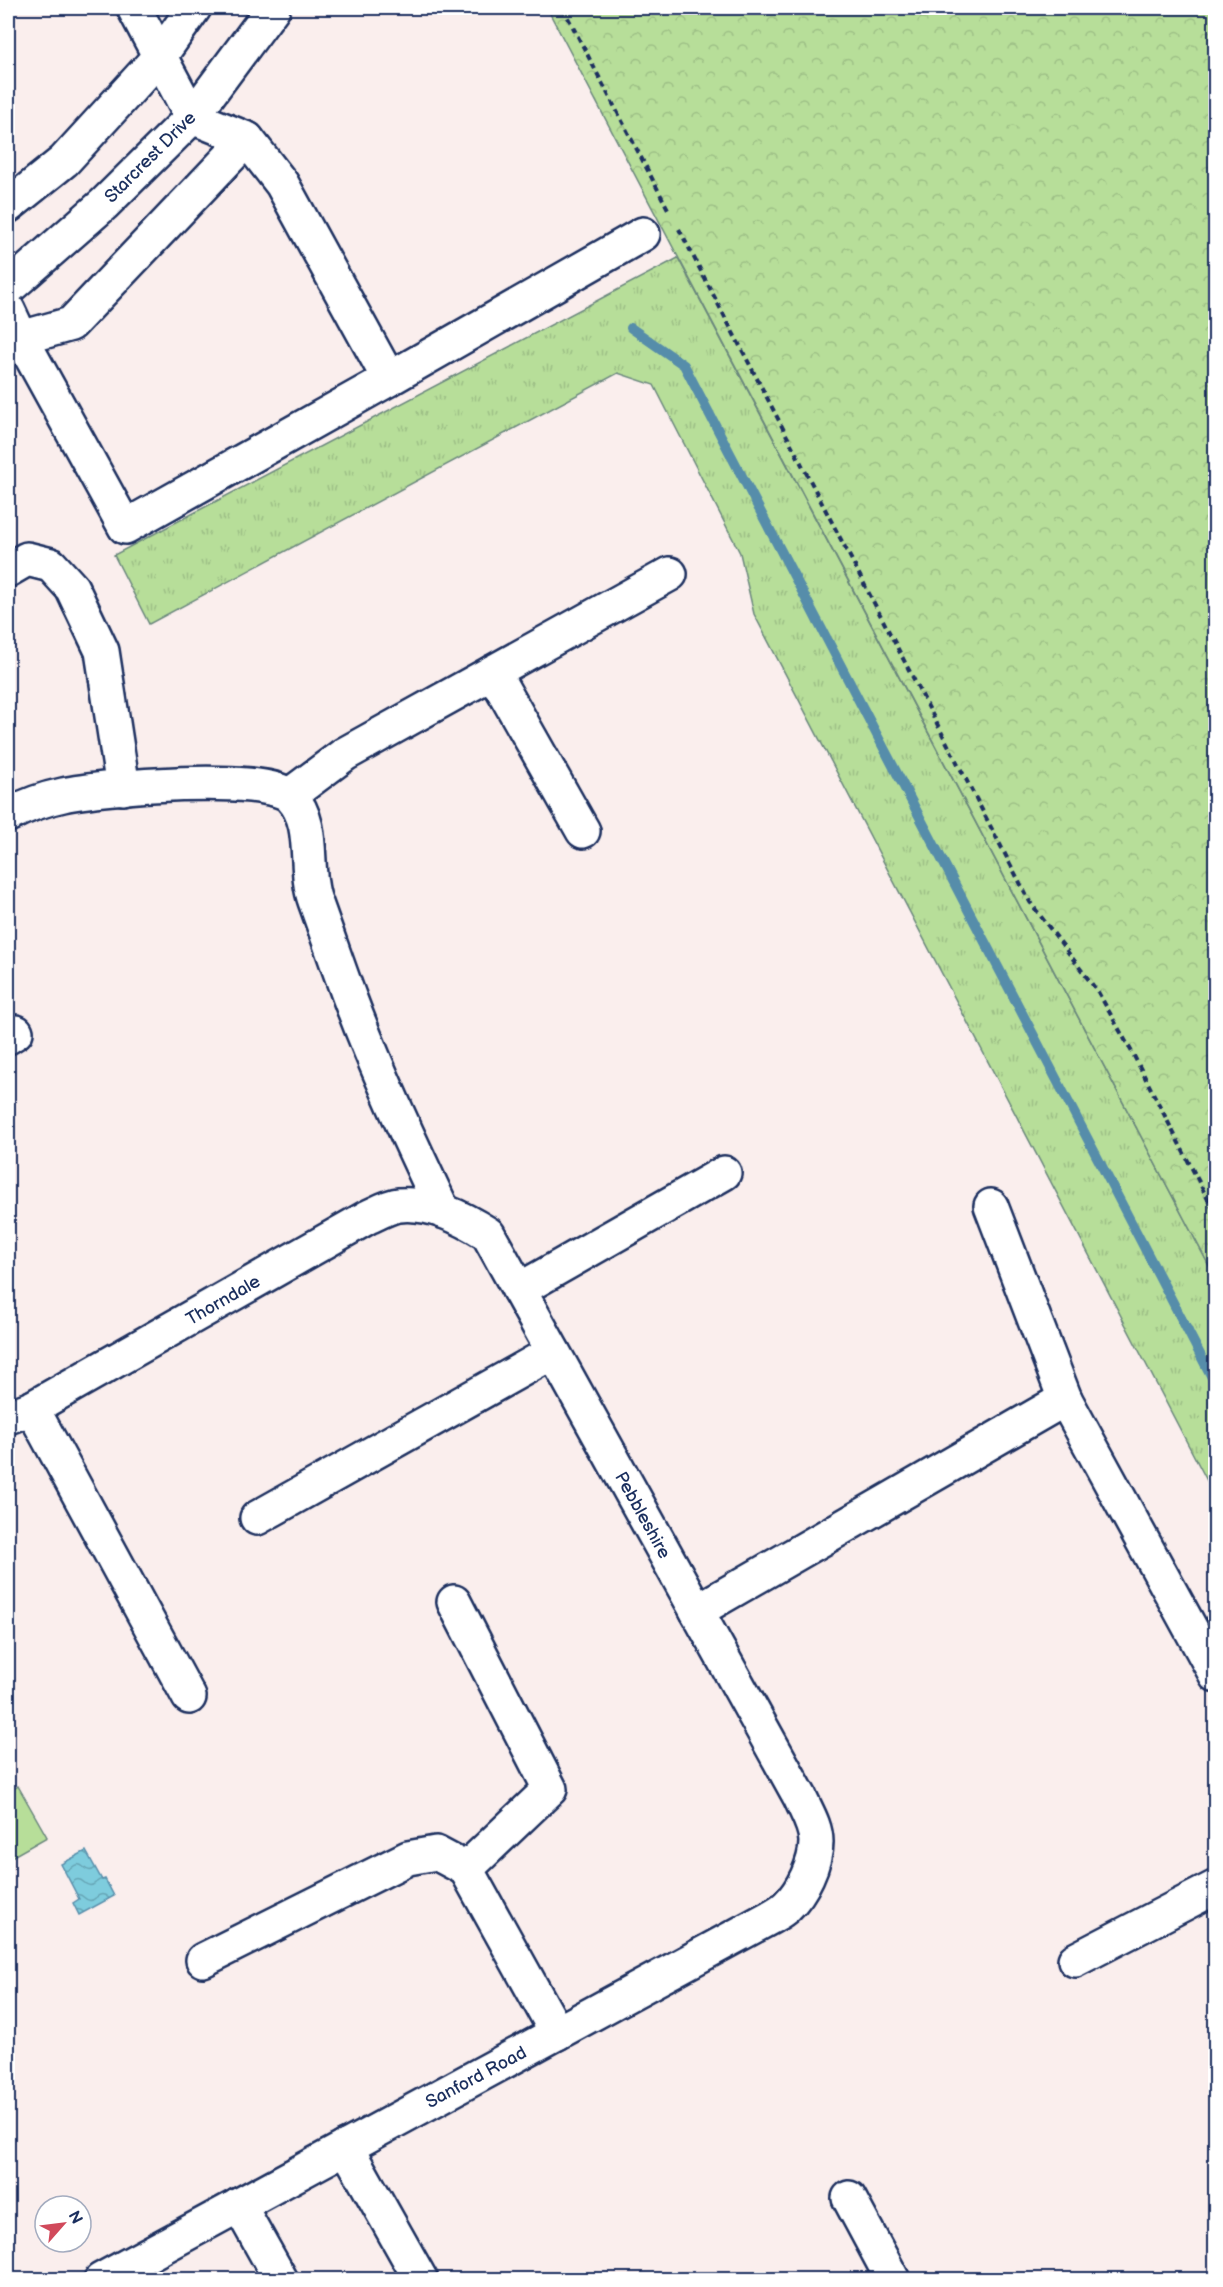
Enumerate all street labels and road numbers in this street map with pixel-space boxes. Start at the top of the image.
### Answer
street label: Starcrest Drive [100,107,201,207]
street label: Thorndale [182,1271,264,1330]
street label: Pebbleshire [610,1468,675,1563]
street label: Sanford Road [422,2042,530,2113]

